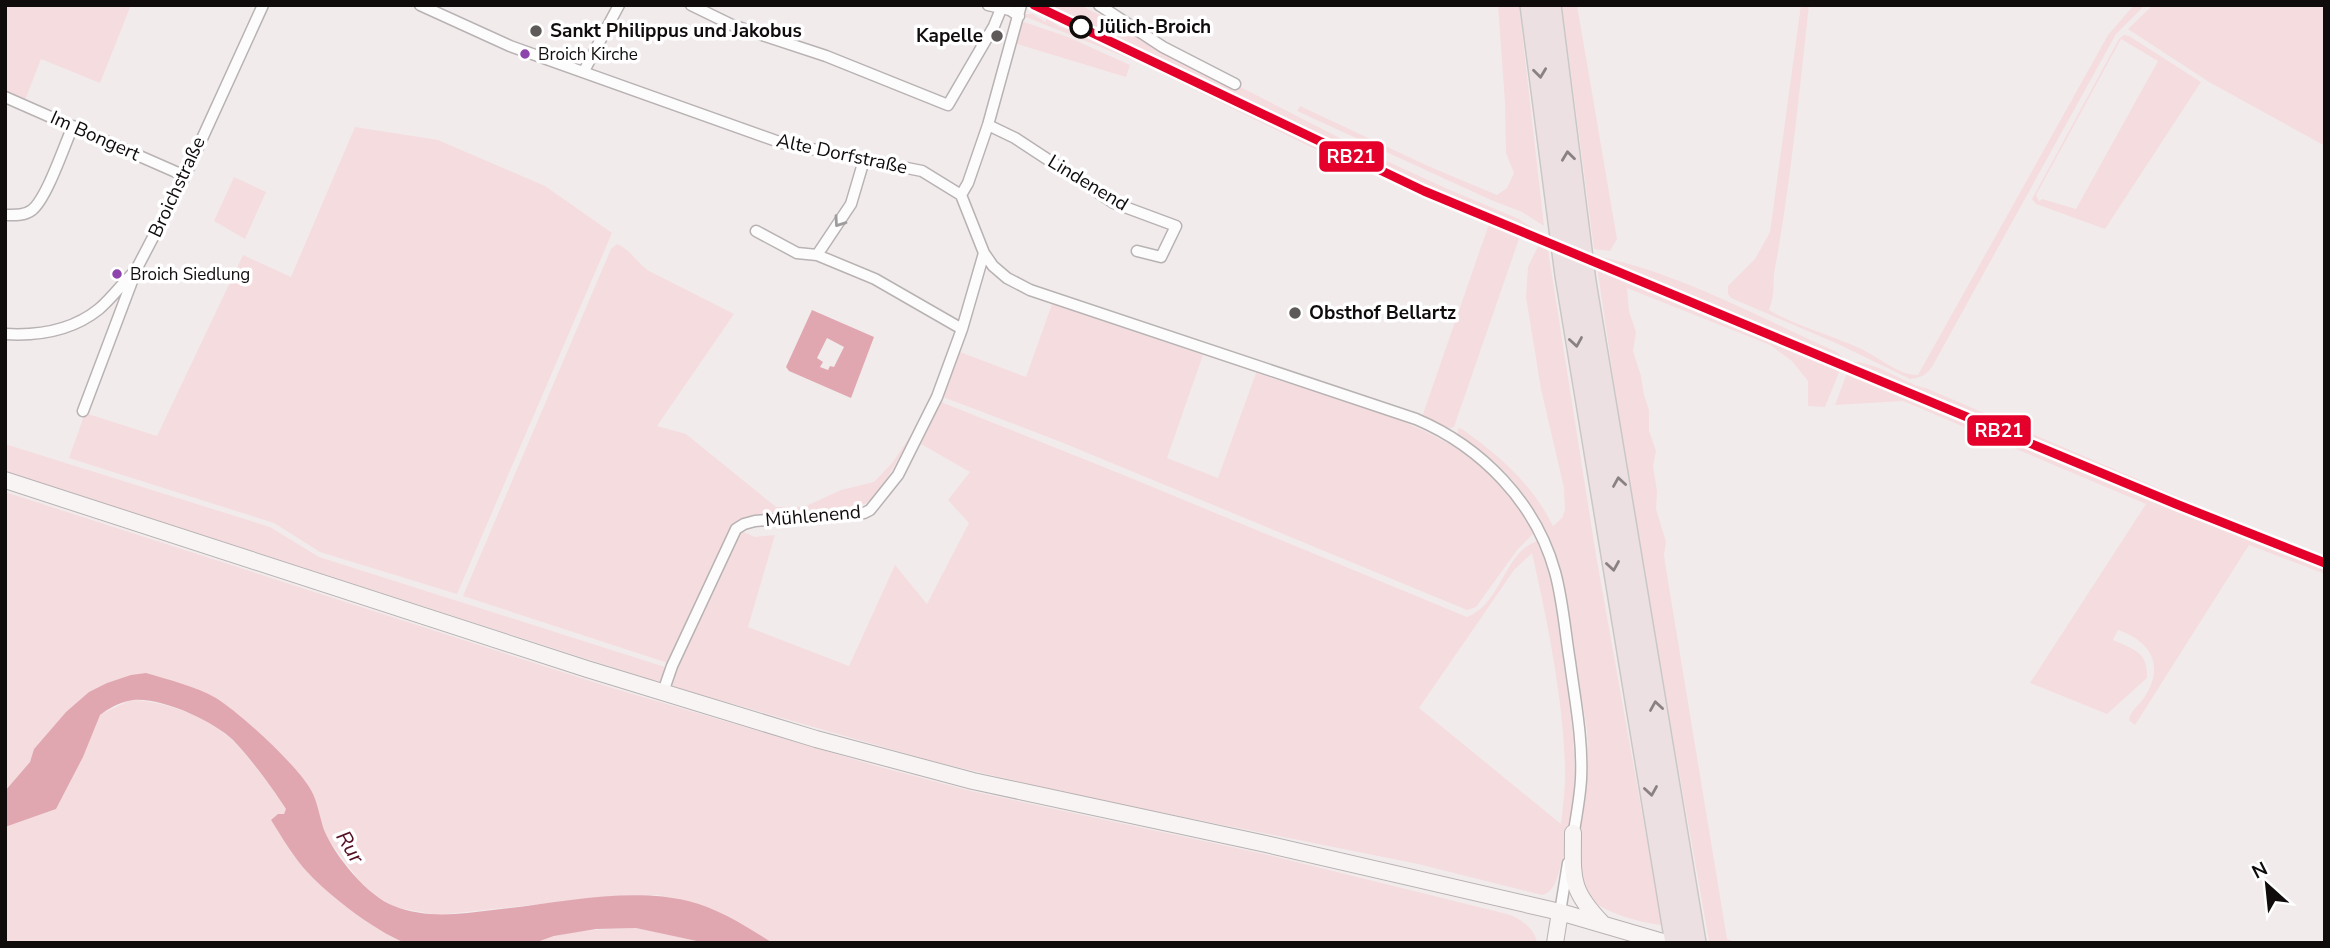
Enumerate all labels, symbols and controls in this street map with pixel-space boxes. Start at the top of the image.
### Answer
place label: Jülich-Broich [1097,14,1211,40]
marker: Jülich-Broich [1070,16,1092,38]
place label: Sankt Philippus und Jakobus [550,18,802,44]
marker: Sankt Philippus und Jakobus [528,23,544,39]
place label: Kapelle [916,23,983,49]
marker: Kapelle [989,28,1005,44]
place label: Broich Kirche [538,43,638,66]
marker: Broich Kirche [518,47,532,61]
one-way arrow [1532,67,1547,79]
street label: Im Bongert [46,105,144,167]
street label: Alte Dorfstraße [774,127,910,181]
street label: Broichstraße [142,132,212,242]
line badge: RB21 [1318,140,1385,173]
text: RB21 [1327,144,1375,170]
street label: Lindenend [1043,149,1133,217]
one-way arrow [1561,150,1576,161]
one-way arrow [835,214,847,227]
place label: Broich Siedlung [130,263,250,286]
marker: Broich Siedlung [110,267,124,281]
place label: Obsthof Bellartz [1309,300,1456,326]
marker: Obsthof Bellartz [1287,305,1303,321]
one-way arrow [1569,336,1584,348]
line badge: RB21 [1966,414,2032,447]
text: RB21 [1975,418,2023,444]
one-way arrow [1612,476,1627,488]
street label: Mühlenend [764,499,862,533]
one-way arrow [1605,560,1620,572]
one-way arrow [1649,700,1664,712]
one-way arrow [1643,785,1658,797]
water label: Rur [329,825,371,869]
north arrow [2232,850,2302,920]
text: N [2247,856,2272,886]

